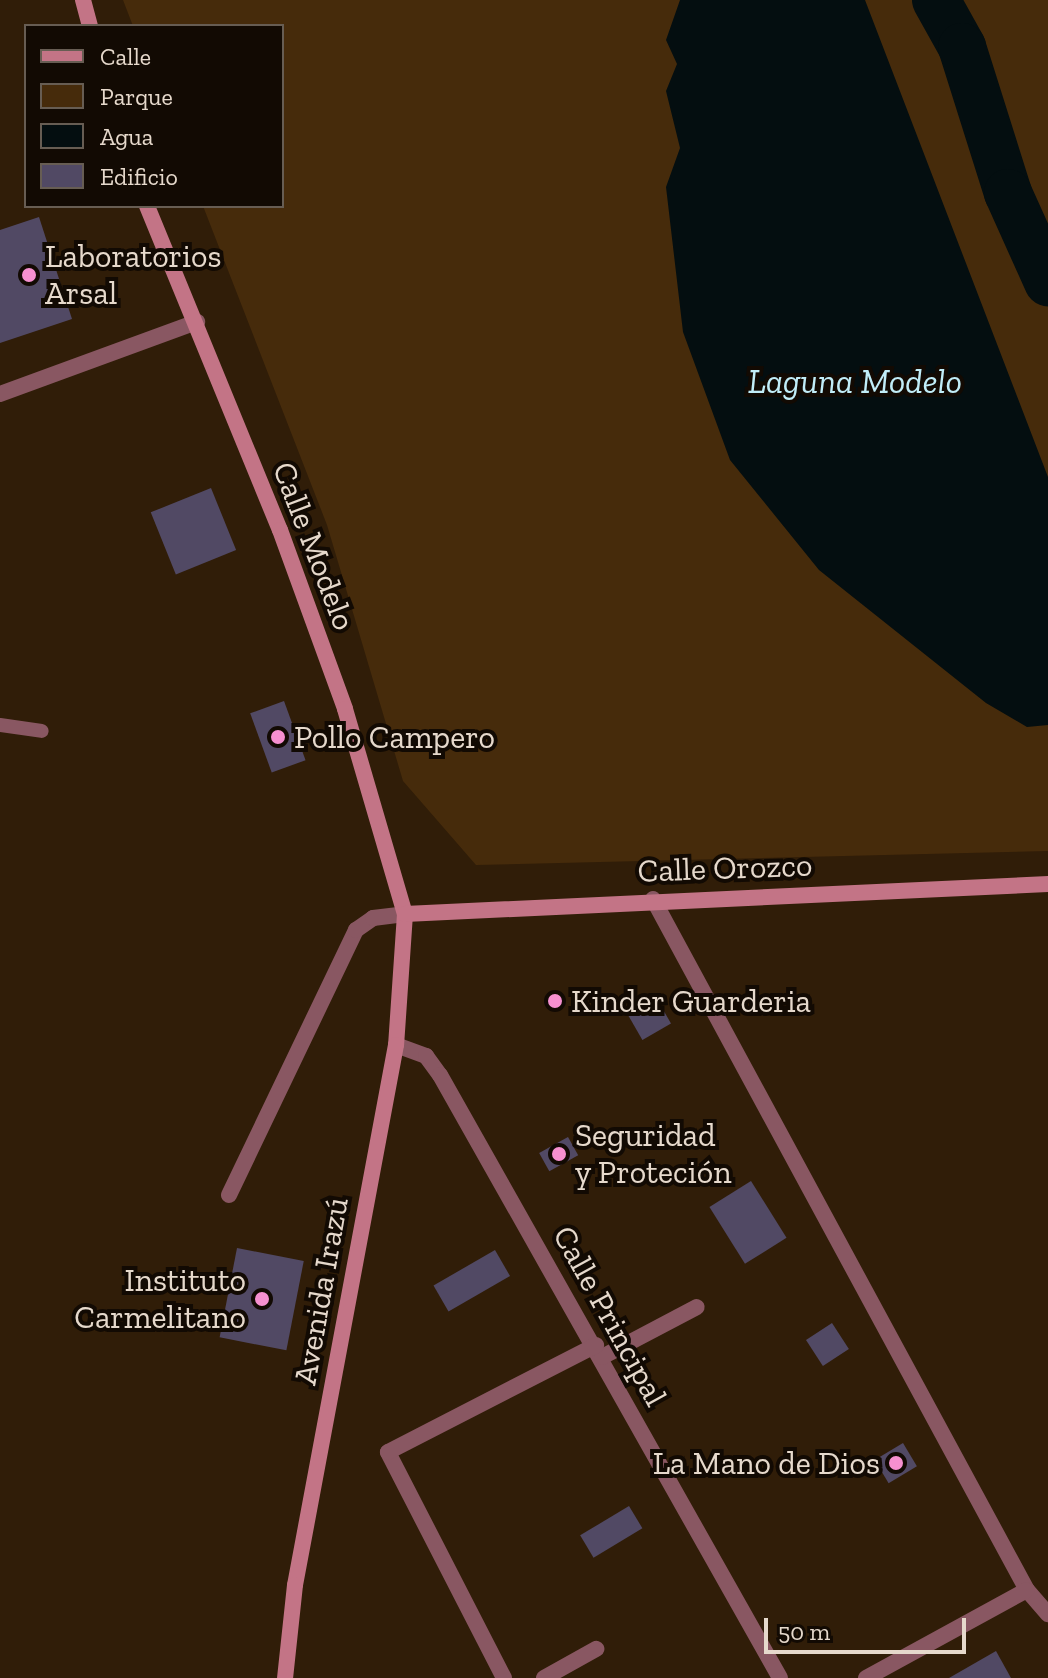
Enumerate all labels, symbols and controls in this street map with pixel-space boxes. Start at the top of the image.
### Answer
legend [24,24,284,208]
text: Calle [100,42,151,71]
text: Parque [100,82,173,111]
text: Agua [100,122,153,151]
text: Edificio [100,162,178,191]
place label: Laboratorios Arsal [45,238,221,313]
marker: Laboratorios Arsal [20,266,38,284]
water label: Laguna Modelo [748,362,962,402]
street label: Calle Modelo [264,457,364,635]
place label: Pollo Campero [294,718,495,756]
marker: Pollo Campero [269,728,287,746]
street label: Calle Orozco [637,846,813,890]
place label: Kinder Guarderia [571,982,812,1020]
marker: Kinder Guarderia [546,992,564,1010]
place label: Seguridad y Proteción [575,1117,732,1192]
marker: Seguridad y Proteción [550,1145,568,1163]
street label: Avenida Irazú [286,1194,356,1388]
street label: Calle Principal [545,1219,675,1413]
place label: Instituto Carmelitano [74,1262,246,1337]
marker: Instituto Carmelitano [253,1290,271,1308]
place label: La Mano de Dios [653,1444,880,1482]
marker: La Mano de Dios [887,1454,905,1472]
scale bar [768,1602,970,1652]
text: 50 m [778,1617,830,1646]

